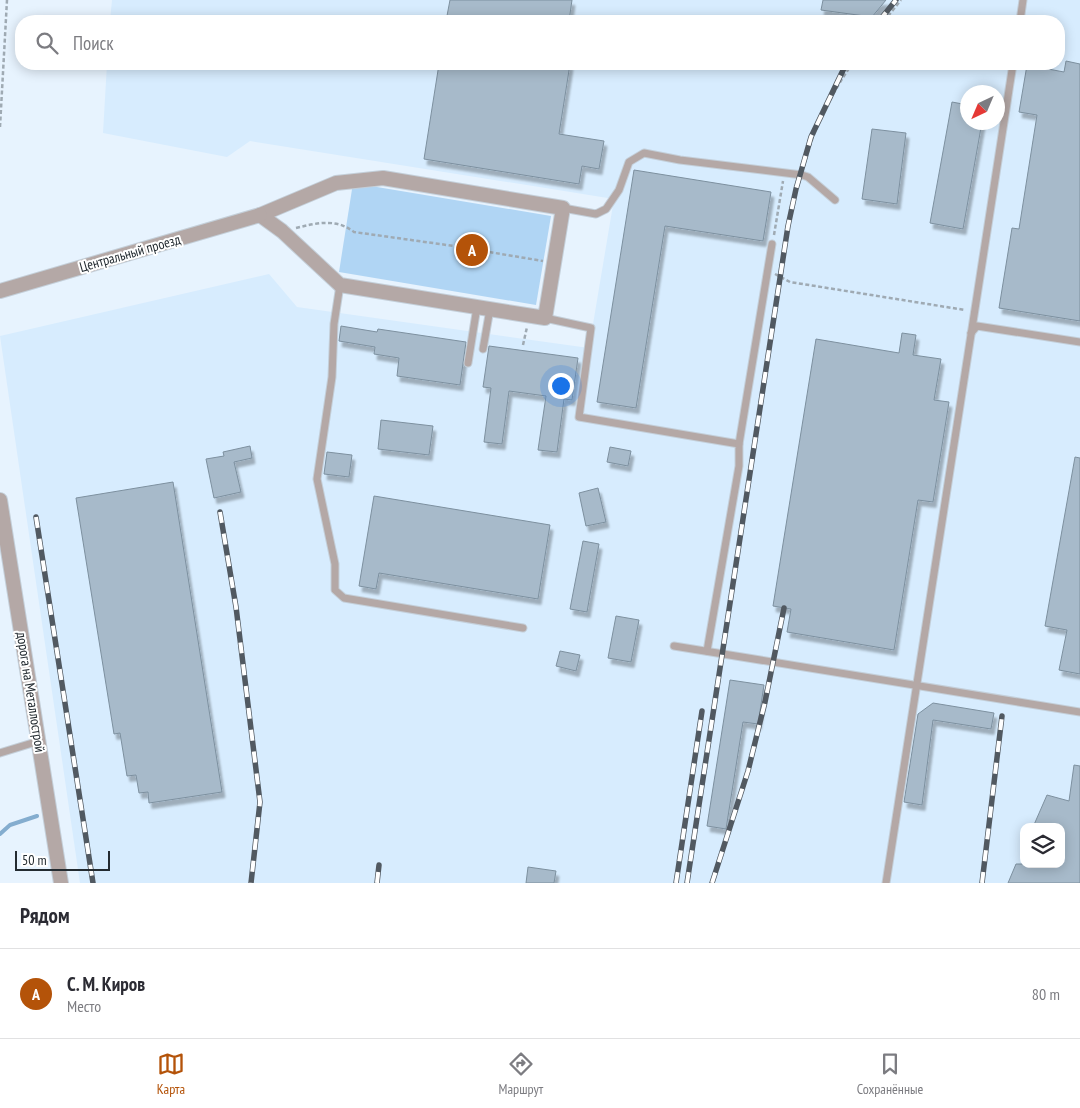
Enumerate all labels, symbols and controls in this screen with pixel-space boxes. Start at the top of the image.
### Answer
search box [15,15,1065,70]
icon: search [33,29,61,57]
text: Поиск [73,31,114,55]
north arrow [960,85,1005,130]
street label: Центральный проезд [77,230,183,276]
pin: A [456,231,488,269]
your location [548,373,574,399]
street label: дорога на Металлострой [13,631,49,753]
map controls [1020,823,1065,868]
button: layers [1020,823,1065,868]
scale bar [15,848,110,871]
text: 50 m [22,851,47,869]
text: Рядом [20,902,70,929]
text: С. М. Киров [67,972,145,996]
text: A [32,984,40,1004]
text: 80 m [1032,984,1060,1004]
text: Место [67,996,101,1016]
tab: Карта [157,1050,185,1098]
tab: Маршрут [499,1050,543,1098]
tab: Сохранённые [857,1050,923,1098]

